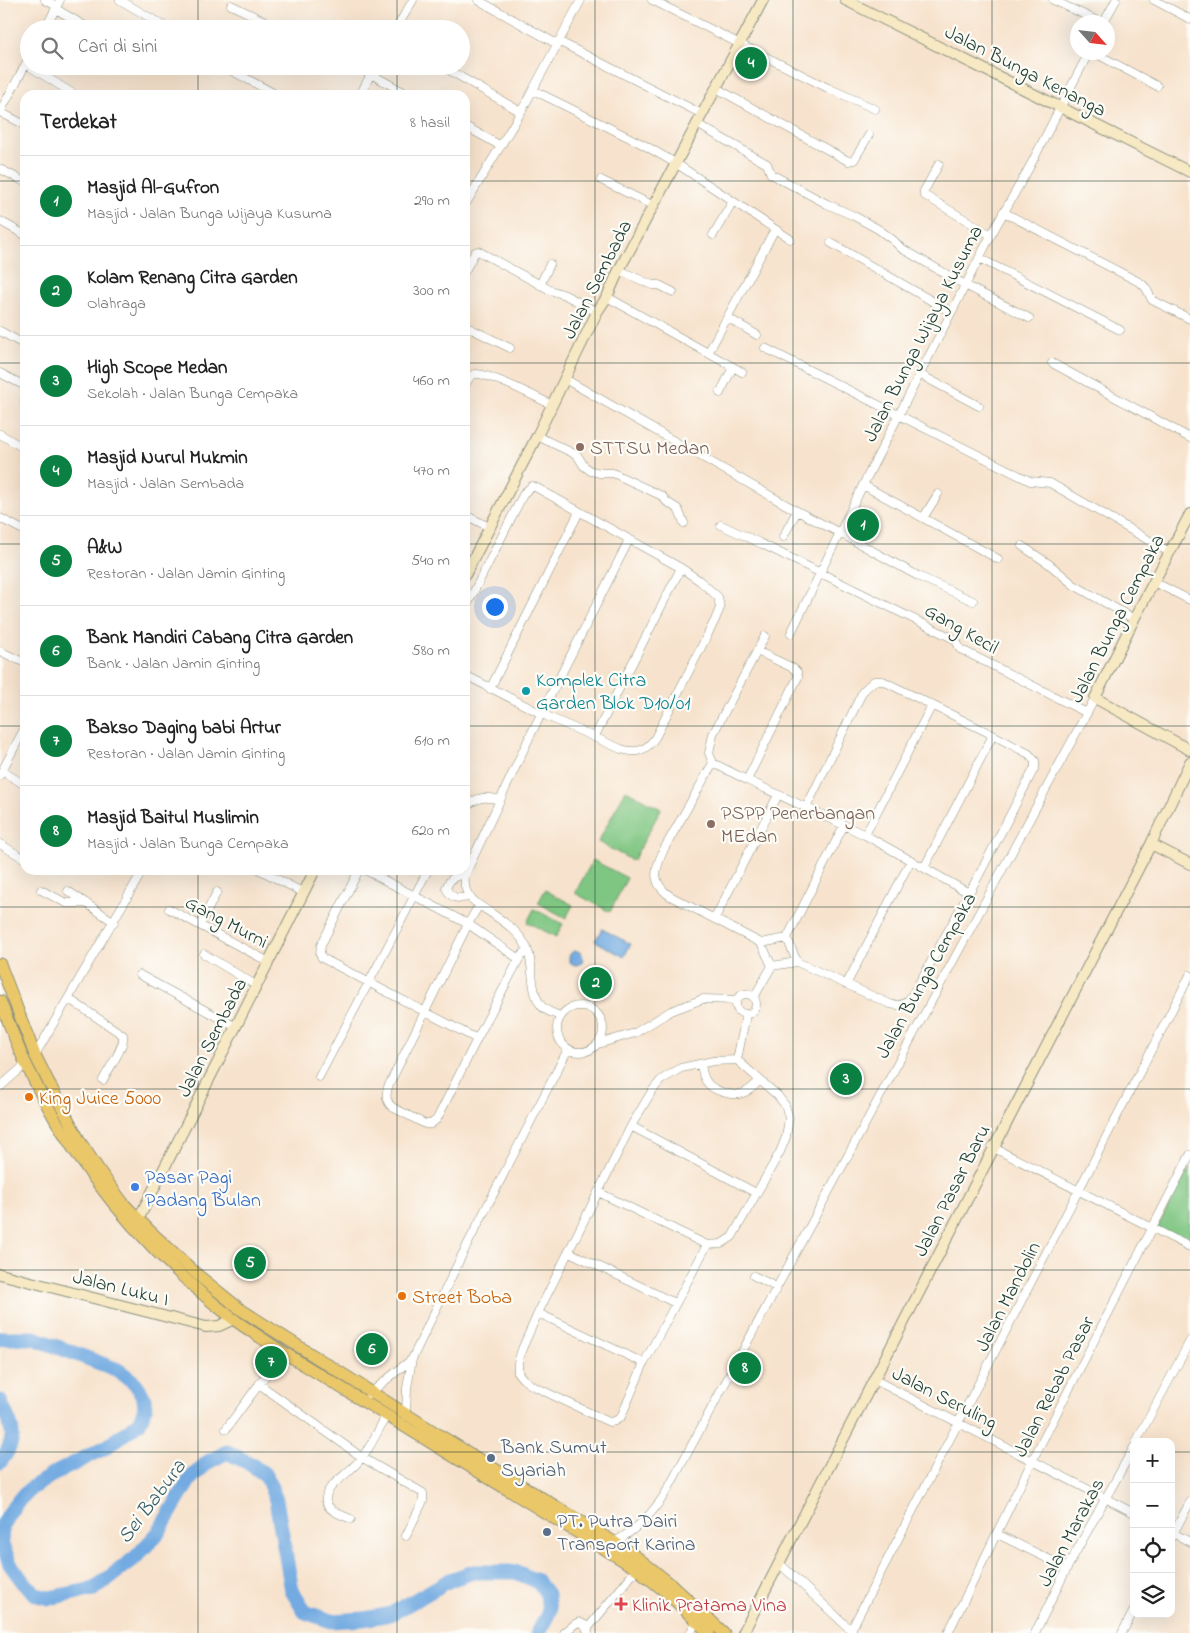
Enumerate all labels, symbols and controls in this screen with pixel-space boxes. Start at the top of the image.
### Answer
north arrow [1070,15,1115,60]
street label: Jalan Bunga Kenanga [939,19,1111,126]
search box [20,20,470,75]
icon: search [38,34,66,62]
text: Cari di sini [78,34,157,61]
pin: 4 [735,44,767,82]
text: Terdekat [40,108,117,138]
text: 8 hasil [410,111,450,135]
text: Masjid Al-Gufron [87,175,219,202]
text: 1 [53,189,59,213]
text: 290 m [414,189,450,213]
text: Masjid · Jalan Bunga Wijaya Kusuma [87,202,332,226]
street label: Jalan Sembada [556,215,641,345]
street label: Jalan Bunga Wijaya Kusuma [857,221,992,448]
text: Kolam Renang Citra Garden [87,265,298,292]
text: 2 [52,279,60,303]
text: 300 m [413,279,450,303]
text: Olahraga [87,292,146,316]
text: High Scope Medan [87,355,228,382]
text: 3 [53,369,59,393]
text: 460 m [413,369,450,393]
text: Sekolah · Jalan Bunga Cempaka [87,382,298,406]
place label: STTSU Medan [590,435,709,464]
marker: STTSU Medan [574,441,586,453]
text: Masjid Nurul Mukmin [87,445,248,472]
text: 4 [53,459,59,483]
text: 470 m [413,459,450,483]
text: Masjid · Jalan Sembada [87,472,244,496]
pin: 1 [847,506,879,544]
street label: Jalan Bunga Cempaka [1063,530,1174,709]
text: A&W [87,535,122,562]
text: 5 [51,549,61,573]
text: 540 m [411,549,450,573]
text: Restoran · Jalan Jamin Ginting [87,562,285,586]
your location [482,594,508,620]
street label: Gang Kecil [918,597,1003,664]
text: Bank Mandiri Cabang Citra Garden [87,625,353,652]
text: 6 [52,639,60,663]
text: 580 m [412,639,450,663]
text: Bank · Jalan Jamin Ginting [87,652,260,676]
place label: Komplek Citra Garden Blok D10/01 [536,667,691,719]
marker: Komplek Citra Garden Blok D10/01 [520,685,532,697]
text: Bakso Daging babi Artur [87,715,281,742]
text: 7 [53,729,59,753]
text: 610 m [415,729,450,753]
text: Restoran · Jalan Jamin Ginting [87,742,285,766]
place label: PSPP Penerbangan MEdan [721,800,875,852]
text: Masjid Baitul Muslimin [87,805,259,832]
marker: PSPP Penerbangan MEdan [705,818,717,830]
text: 8 [53,819,59,843]
text: 620 m [412,819,450,843]
text: Masjid · Jalan Bunga Cempaka [87,832,289,856]
street label: Jalan Bunga Cempaka [869,888,986,1065]
street label: Gang Murni [179,889,273,958]
pin: 2 [580,964,612,1002]
street label: Jalan Sembada [171,973,256,1103]
pin: 3 [830,1060,862,1098]
place label: King Juice 5000 [39,1085,161,1115]
marker: King Juice 5000 [23,1091,35,1103]
street label: Jalan Pasar Baru [907,1120,999,1262]
place label: Pasar Pagi Padang Bulan [145,1164,261,1217]
marker: Pasar Pagi Padang Bulan [129,1181,141,1193]
street label: Jalan Mandolin [969,1237,1050,1357]
pin: 5 [234,1244,266,1282]
street label: Jalan Luku I [69,1263,172,1315]
place label: Street Boba [412,1284,512,1313]
marker: Street Boba [396,1290,408,1302]
street label: Jalan Rebab Pasar [1007,1311,1104,1463]
pin: 6 [356,1330,388,1368]
pin: 7 [255,1343,287,1381]
pin: 8 [729,1349,761,1387]
street label: Jalan Seruling [886,1360,1002,1439]
place label: Bank Sumut Syariah [500,1434,607,1486]
map controls [1130,1438,1175,1618]
button: + [1130,1438,1175,1483]
marker: Bank Sumut Syariah [485,1452,497,1464]
water label: Sei Babura [111,1453,195,1550]
street label: Jalan Marakas [1031,1474,1113,1593]
button: − [1130,1483,1175,1528]
place label: PT. Putra Dairi Transport Karina [557,1508,696,1560]
marker: PT. Putra Dairi Transport Karina [541,1526,553,1538]
button: locate [1130,1528,1175,1573]
button: layers [1130,1573,1175,1618]
place label: Klinik Pratama Vina [632,1592,787,1621]
marker: Klinik Pratama Vina [614,1597,628,1611]

